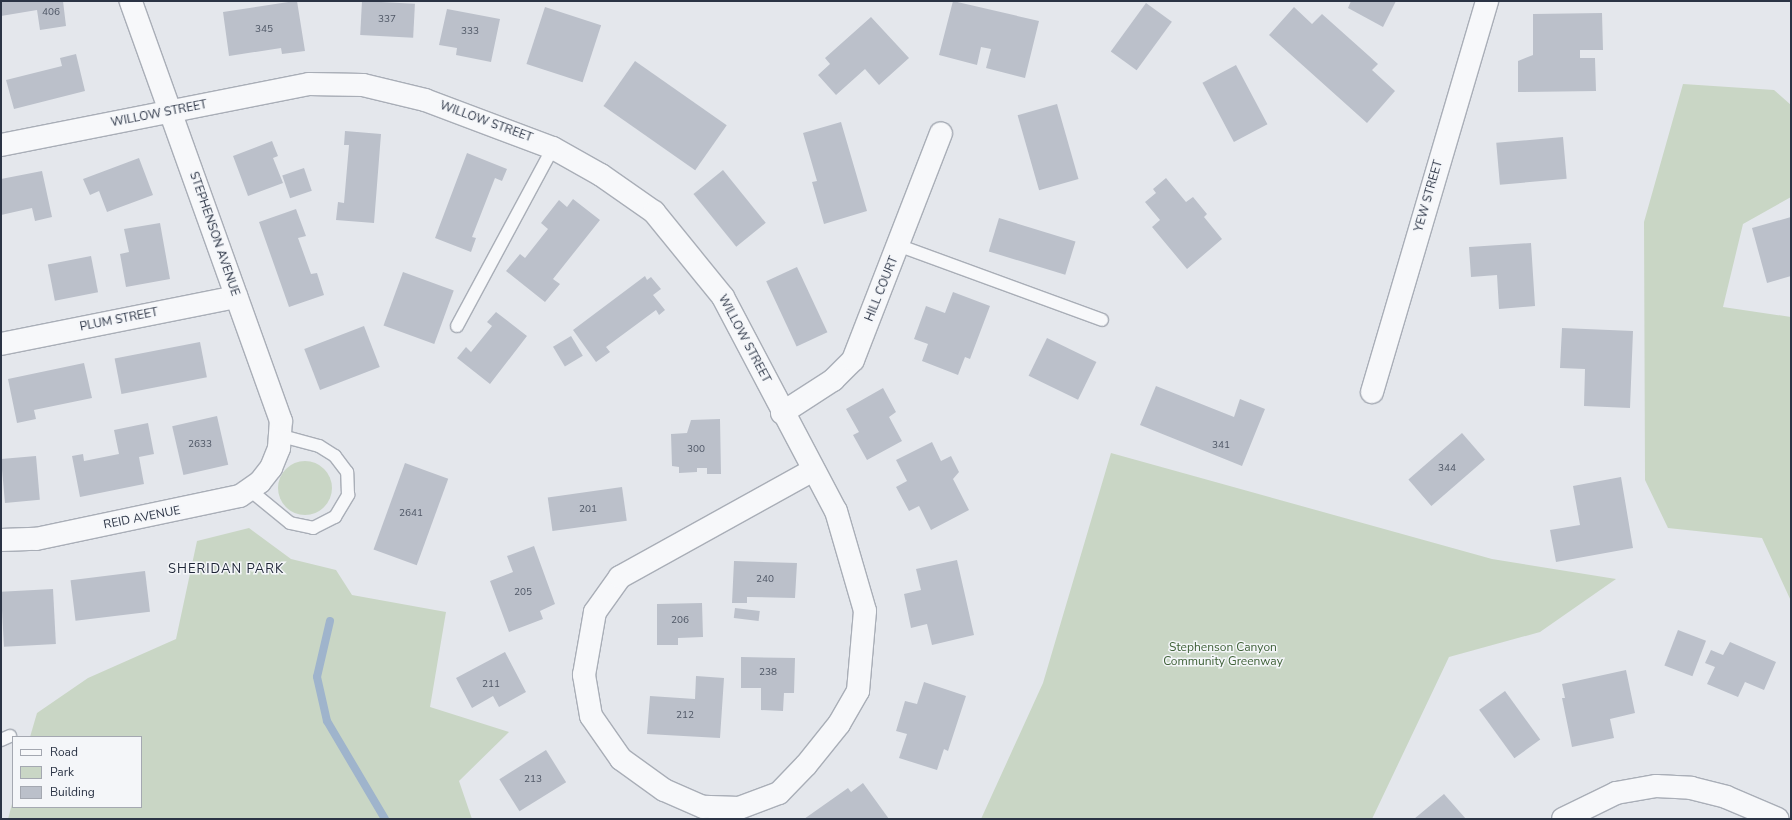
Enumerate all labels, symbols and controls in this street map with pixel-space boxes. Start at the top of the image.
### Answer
house number: 406 [42,7,60,19]
house number: 337 [378,14,396,26]
house number: 345 [255,24,273,36]
house number: 333 [461,26,479,38]
street label: WILLOW STREET [110,98,208,130]
street label: WILLOW STREET [438,99,534,145]
street label: YEW STREET [1412,158,1446,234]
street label: STEPHENSON AVENUE [186,170,242,298]
street label: HILL COURT [862,254,902,324]
street label: WILLOW STREET [715,292,773,386]
street label: PLUM STREET [79,305,159,335]
house number: 2633 [188,439,212,451]
house number: 341 [1212,440,1230,452]
house number: 300 [687,444,705,456]
house number: 344 [1438,463,1456,475]
street label: REID AVENUE [102,503,182,533]
house number: 201 [579,504,597,516]
house number: 2641 [399,508,423,520]
district label: SHERIDAN PARK [168,561,284,577]
house number: 240 [756,574,774,586]
house number: 205 [514,587,532,599]
house number: 206 [671,615,689,627]
park label: Stephenson Canyon Community Greenway [1163,641,1283,669]
house number: 238 [759,667,777,679]
house number: 211 [482,679,500,691]
house number: 212 [676,710,694,722]
legend [12,736,142,808]
text: Road [50,744,78,760]
text: Park [50,764,74,780]
house number: 213 [524,774,542,786]
text: Building [50,784,95,800]

